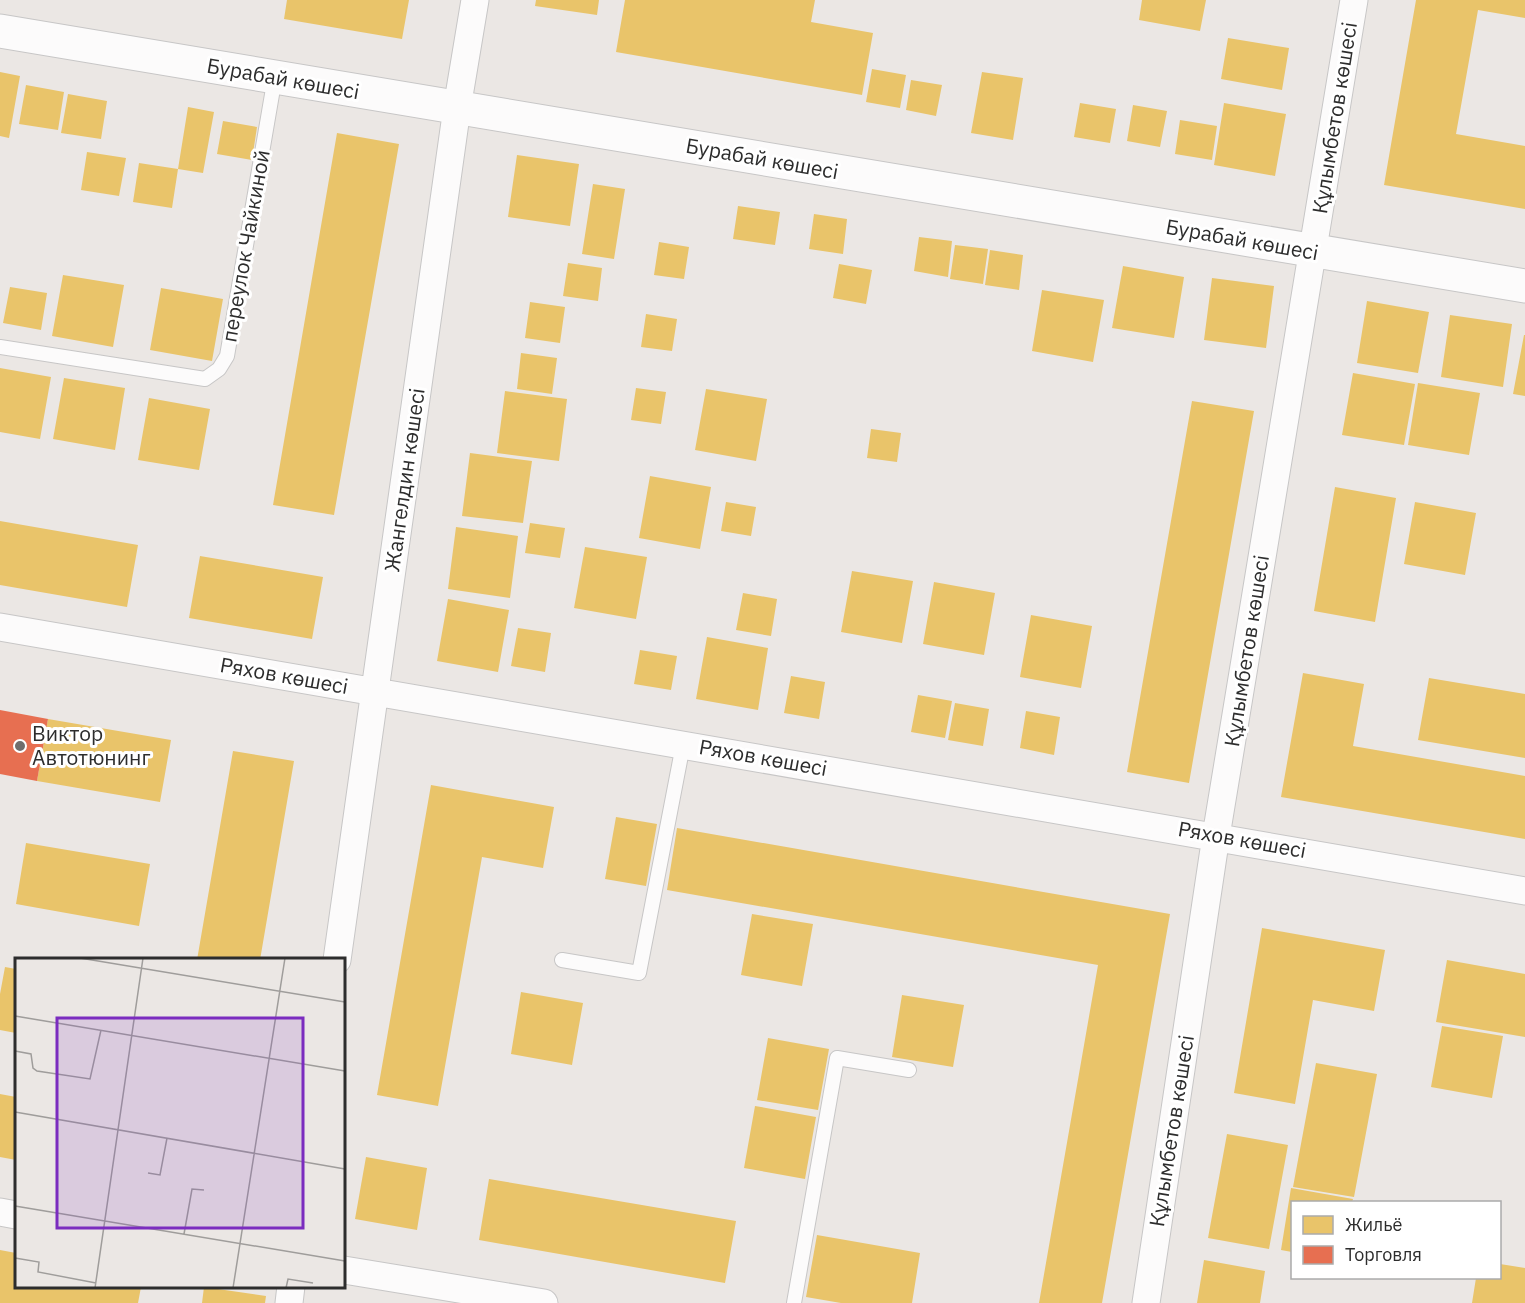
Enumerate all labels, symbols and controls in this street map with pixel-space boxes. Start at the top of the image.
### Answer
street label: Құлымбетов көшесі [1305,20,1363,216]
street label: Бурабай көшесі [205,51,362,105]
street label: Бурабай көшесі [684,131,841,185]
street label: переулок Чайкиной [214,147,276,344]
street label: Бурабай көшесі [1164,212,1321,266]
street label: Жангелдин көшесі [377,386,431,574]
street label: Құлымбетов көшесі [1217,553,1275,749]
street label: Ряхов көшесі [218,650,350,700]
place label: Виктор Автотюнинг [32,719,151,771]
street label: Ряхов көшесі [697,732,829,782]
marker: Виктор Автотюнинг [13,739,27,753]
street label: Ряхов көшесі [1176,814,1308,864]
inset map [15,958,345,1288]
street label: Құлымбетов көшесі [1142,1033,1200,1229]
legend [1291,1201,1501,1279]
text: Жильё [1345,1213,1403,1236]
text: Торговля [1345,1243,1422,1266]

